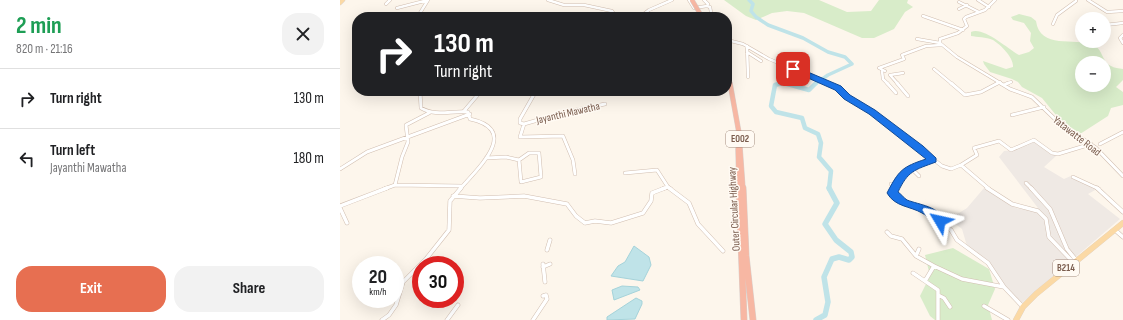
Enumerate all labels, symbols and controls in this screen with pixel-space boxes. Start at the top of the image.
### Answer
text: 2 min [16,11,62,40]
map controls [1075,12,1111,92]
button: + [1075,12,1111,48]
button: close [282,13,324,55]
text: 130 m [434,27,494,60]
icon: right [368,28,420,80]
text: 820 m · 21:16 [16,41,73,57]
pin [776,52,810,86]
button: − [1075,56,1111,92]
icon: arrive [782,58,804,80]
text: Turn right [434,61,492,82]
icon: right [16,88,38,110]
text: Turn right [50,89,102,108]
text: 130 m [294,89,324,108]
street label: Jayanthi Mawatha [534,99,601,127]
street label: Yatawatte Road [1050,113,1104,159]
road number: E002 [726,131,754,147]
text: Turn left [50,141,95,160]
icon: left [16,148,38,170]
text: 180 m [293,149,324,168]
text: Jayanthi Mawatha [50,160,126,176]
street label: Outer Circular Highway [725,166,743,251]
position arrow [919,200,961,242]
speed limit sign: 30 [412,256,464,308]
road number: B214 [1053,260,1079,276]
text: 20 [369,265,387,289]
button: Exit [16,266,166,312]
button: Share [174,266,324,312]
text: km/h [369,286,387,298]

